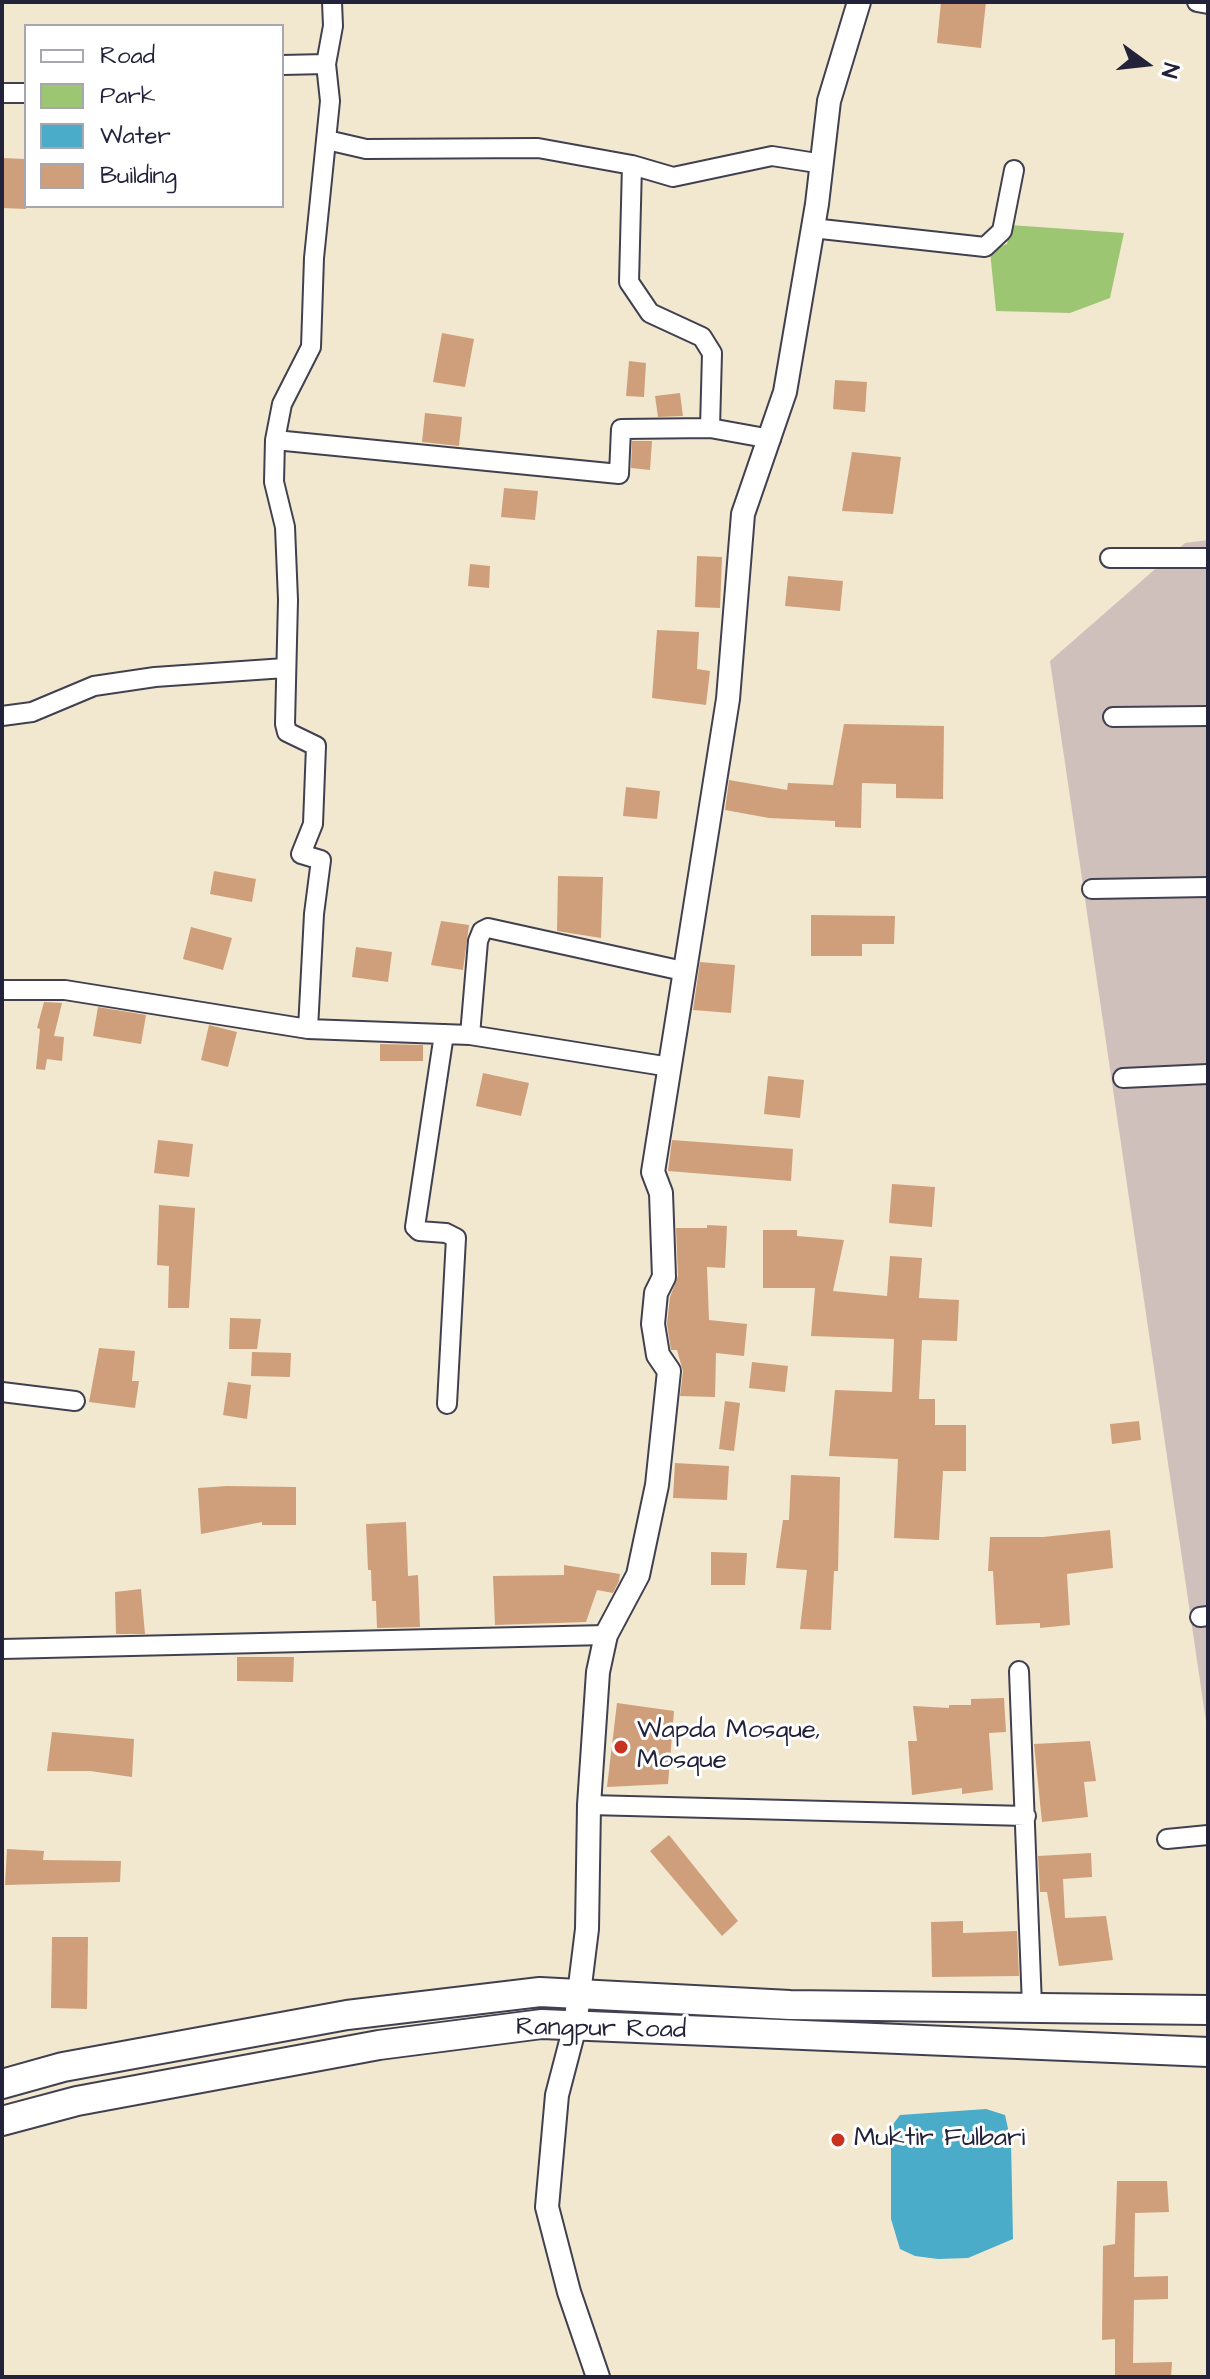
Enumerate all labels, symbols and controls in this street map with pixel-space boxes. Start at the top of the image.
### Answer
legend [24,24,284,208]
north arrow [1106,24,1186,104]
text: Road [100,39,155,73]
text: N [1153,60,1186,81]
text: Park [100,79,156,113]
text: Water [100,119,171,153]
text: Building [100,159,177,193]
place label: Wapda Mosque, Mosque [637,1716,821,1778]
marker: Wapda Mosque, Mosque [612,1738,630,1756]
street label: Rangpur Road [516,2013,686,2047]
place label: Muktir Fulbari [854,2124,1025,2156]
marker: Muktir Fulbari [829,2131,847,2149]

